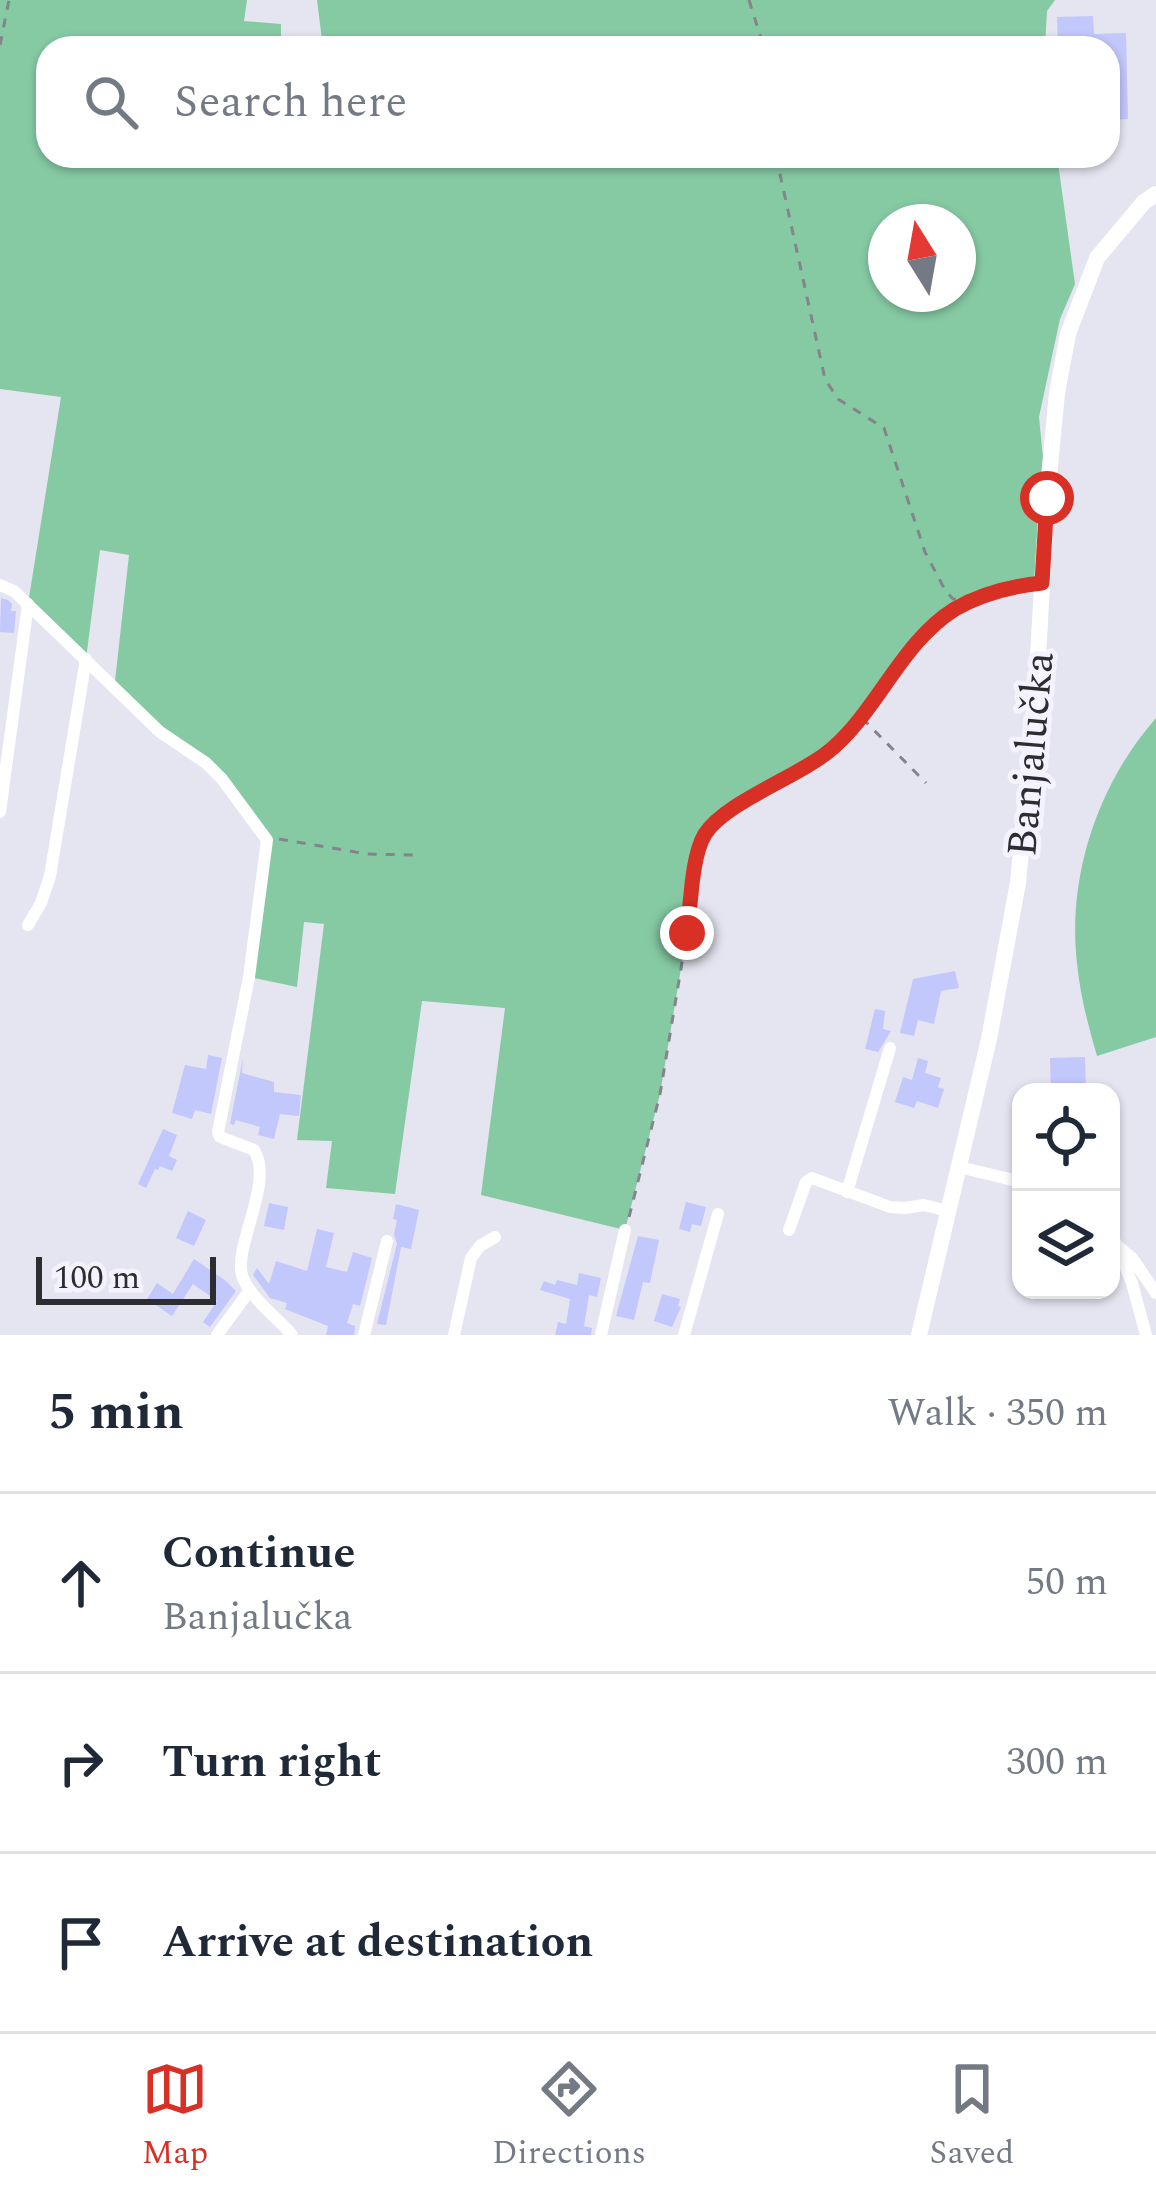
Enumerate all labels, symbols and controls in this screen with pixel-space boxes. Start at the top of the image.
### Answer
search box [36,36,1120,168]
text: Search here [174,68,407,137]
icon: search [78,69,144,135]
north arrow [868,204,976,312]
route start [1020,471,1074,525]
street label: Banjalučka [991,649,1072,859]
route end [660,906,714,960]
map controls [1012,1083,1120,1299]
button: locate [1012,1083,1120,1191]
button: layers [1012,1191,1120,1299]
scale bar [36,1251,216,1304]
text: 100 m [54,1253,140,1303]
text: 5 min [48,1374,184,1452]
text: Walk · 350 m [887,1384,1108,1443]
text: Continue [162,1519,355,1588]
icon: ahead [48,1550,114,1616]
text: 50 m [1026,1553,1108,1612]
text: Banjalučka [162,1588,353,1647]
text: Turn right [162,1728,381,1797]
icon: right [48,1730,114,1796]
text: 300 m [1006,1733,1108,1792]
text: Arrive at destination [162,1908,593,1977]
icon: arrive [48,1910,114,1976]
tab: Map [142,2056,208,2178]
tab: Directions [492,2056,646,2178]
tab: Saved [930,2056,1014,2178]

